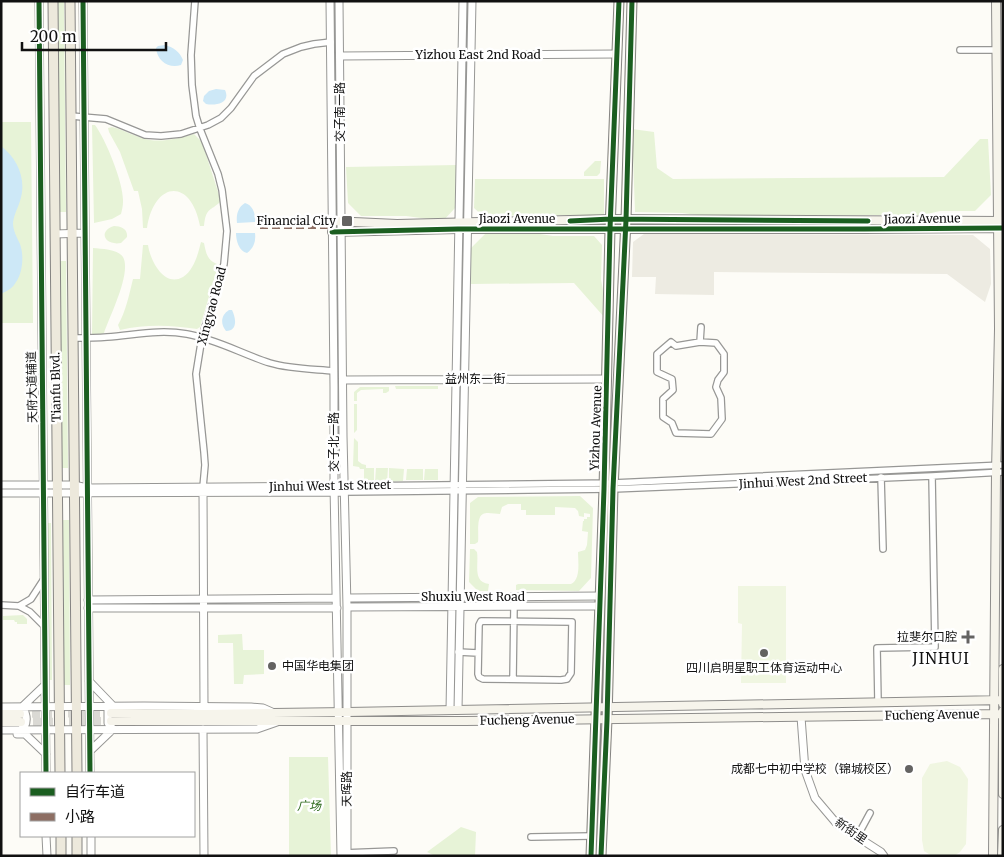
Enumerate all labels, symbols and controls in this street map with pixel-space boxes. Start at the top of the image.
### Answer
scale bar [22,20,166,52]
text: 200 m [30,27,77,46]
street label: Yizhou East 2nd Road [414,47,541,62]
street label: 交子南一路 [332,82,347,142]
street label: Jiaozi Avenue [882,210,960,227]
street label: Jiaozi Avenue [478,211,555,226]
place label: Financial City [256,213,336,228]
marker: Financial City [340,214,354,228]
street label: Xingyao Road [194,265,229,347]
street label: 天府大道辅道 [23,351,40,423]
street label: Tianfu Blvd. [47,352,64,422]
street label: 益州东一街 [445,371,505,386]
street label: Yizhou Avenue [586,385,604,472]
street label: 交子北一路 [326,412,341,472]
street label: Jinhui West 2nd Street [737,470,868,491]
street label: Jinhui West 1st Street [268,477,391,494]
street label: Shuxiu West Road [421,589,525,604]
place label: 拉斐尔口腔 [897,629,957,644]
marker: 拉斐尔口腔 [961,630,975,644]
marker: 四川启明星职工体育运动中心 [758,647,770,659]
district label: JINHUI [911,649,970,668]
place label: 中国华电集团 [282,658,354,673]
marker: 中国华电集团 [266,660,278,672]
place label: 四川启明星职工体育运动中心 [686,660,842,675]
street label: Fucheng Avenue [885,706,979,723]
street label: Fucheng Avenue [480,711,574,728]
place label: 成都七中初中学校（锦城校区） [731,761,899,776]
marker: 成都七中初中学校（锦城校区） [903,763,915,775]
street label: 天晖路 [339,771,354,807]
legend [20,772,195,837]
text: 自行车道 [65,782,125,801]
park label: 广场 [297,798,322,813]
text: 小路 [65,807,95,826]
street label: 新街里 [832,814,870,847]

